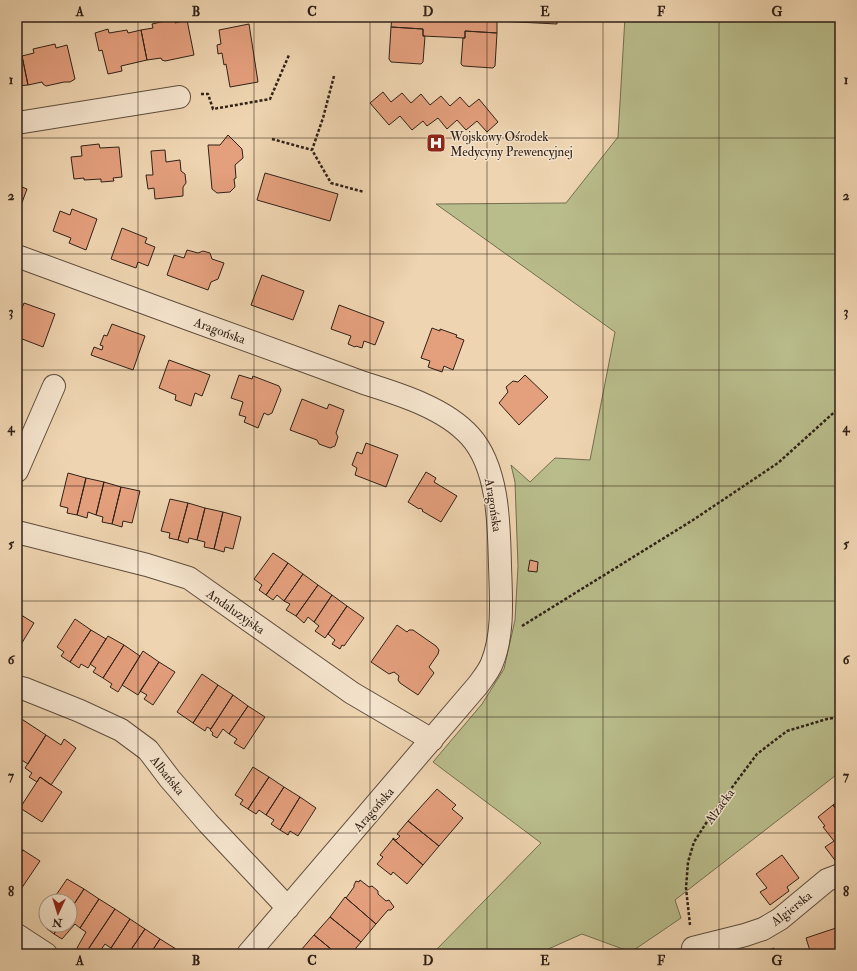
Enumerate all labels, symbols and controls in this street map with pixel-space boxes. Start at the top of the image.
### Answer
text: A [75,4,85,20]
text: B [192,4,200,20]
text: C [307,4,317,20]
text: D [423,4,434,20]
text: E [540,4,550,20]
text: F [657,4,666,20]
text: G [772,4,783,20]
text: 1 [9,72,14,88]
text: 1 [844,72,849,88]
place label: Wojskowy Ośrodek Medycyny Prewencyjnej [449,129,573,161]
hospital icon: Wojskowy Ośrodek Medycyny Prewencyjnej [425,132,447,154]
text: 2 [8,188,15,204]
text: 2 [843,188,850,204]
text: 3 [9,304,14,320]
text: 3 [844,304,849,320]
street label: Aragońska [191,314,248,348]
text: 4 [6,420,15,436]
text: 4 [841,420,850,436]
street label: Aragońska [481,476,505,534]
text: 5 [8,536,14,552]
text: 5 [843,536,849,552]
street label: Andaluzyjska [202,585,268,639]
text: 6 [8,652,16,668]
text: 6 [843,652,851,668]
street label: Albańska [146,752,188,799]
text: 7 [8,768,15,784]
text: 7 [843,768,850,784]
street label: Aragońska [349,784,398,836]
street label: Alzacka [701,785,738,828]
text: 8 [8,884,14,900]
text: 8 [843,884,849,900]
street label: Algierska [767,887,816,930]
north arrow [38,893,78,933]
text: N [51,916,64,929]
text: A [75,953,85,969]
text: B [192,953,200,969]
text: C [307,953,317,969]
text: D [423,953,434,969]
text: E [540,953,550,969]
text: F [657,953,666,969]
text: G [772,953,783,969]

